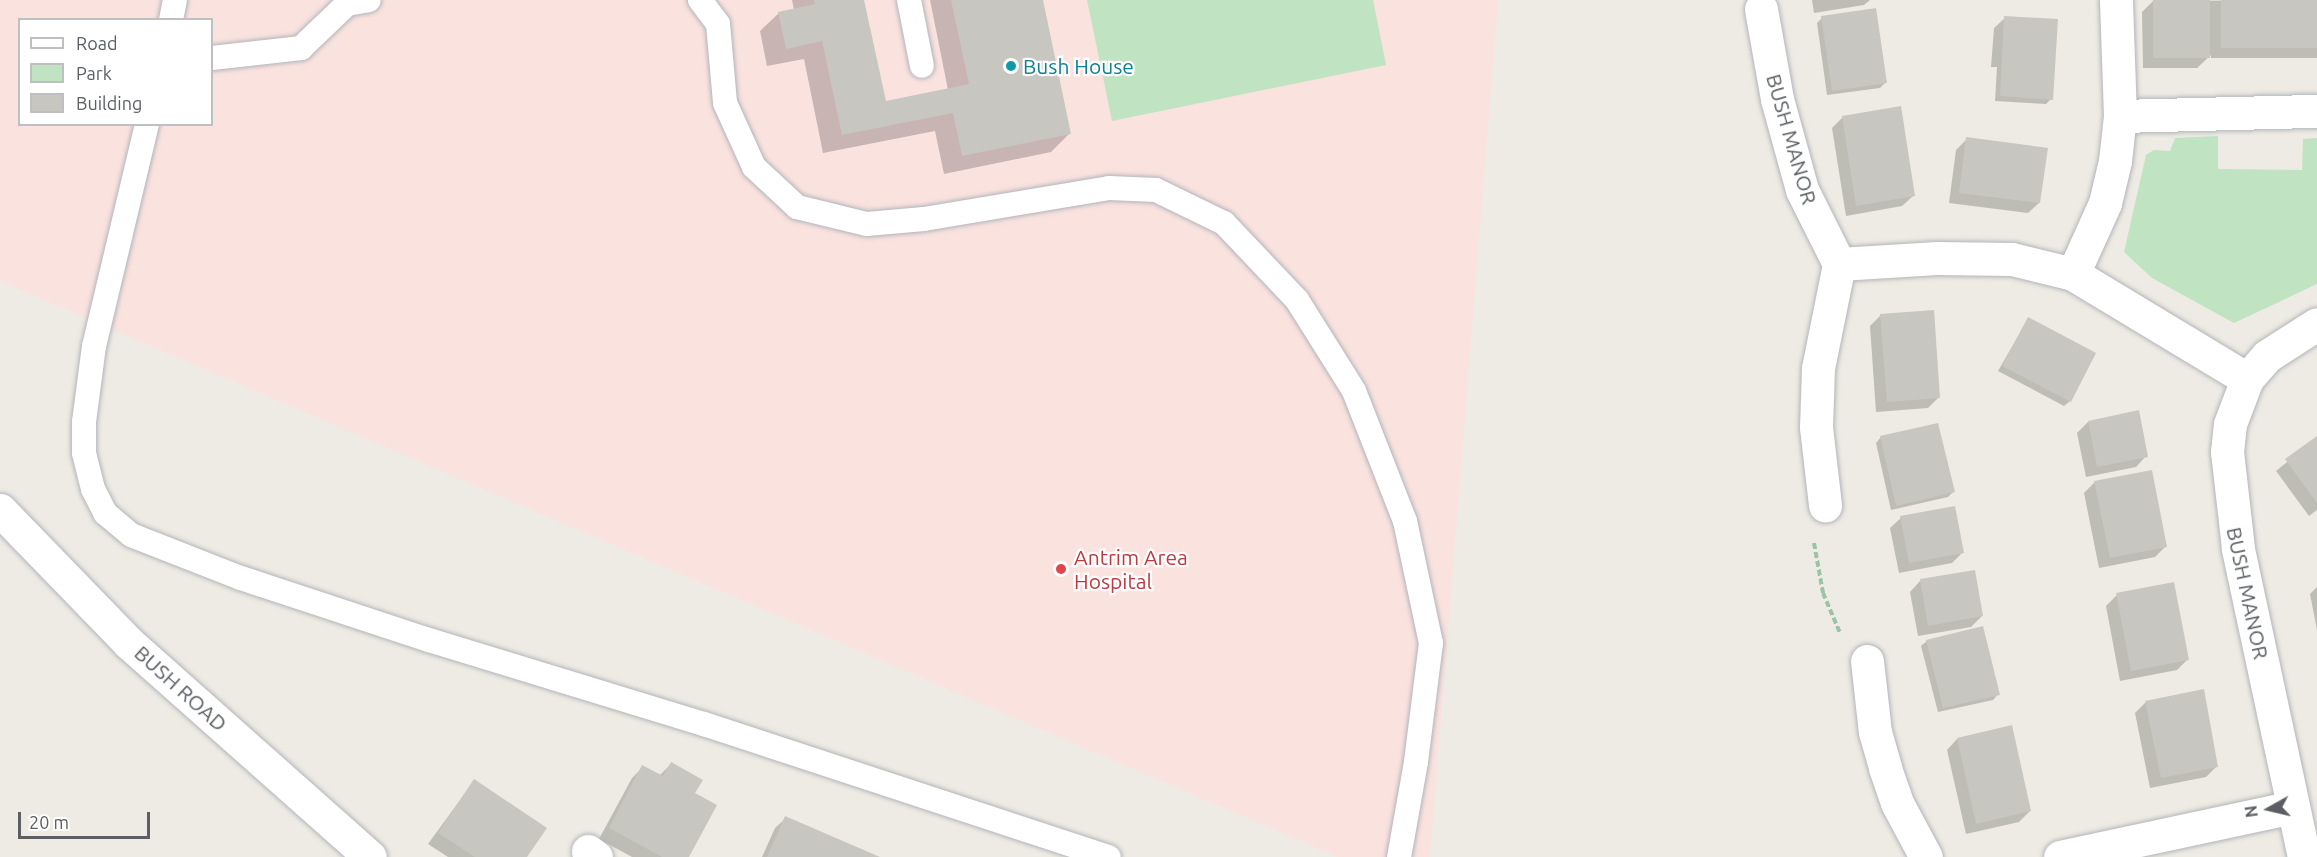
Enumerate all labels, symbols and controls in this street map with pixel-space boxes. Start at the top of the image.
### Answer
legend [18,18,213,126]
text: Road [76,33,118,53]
place label: Bush House [1023,53,1134,79]
marker: Bush House [1004,59,1018,73]
text: Park [76,63,112,83]
street label: BUSH MANOR [1761,71,1823,207]
text: Building [76,93,142,113]
street label: BUSH MANOR [2222,525,2274,661]
place label: Antrim Area Hospital [1074,544,1188,594]
marker: Antrim Area Hospital [1052,560,1070,578]
street label: BUSH ROAD [130,640,232,736]
north arrow [2239,779,2299,839]
scale bar [21,800,153,838]
text: N [2241,804,2261,819]
text: 20 m [29,812,69,832]

